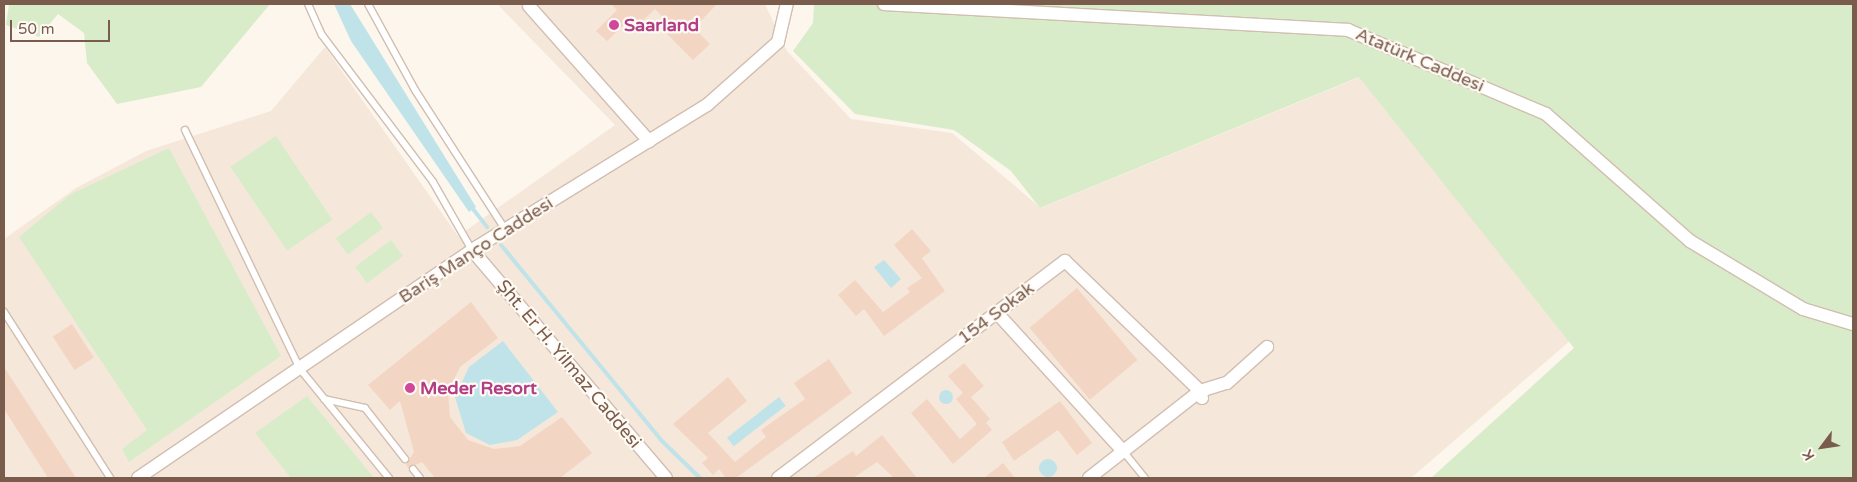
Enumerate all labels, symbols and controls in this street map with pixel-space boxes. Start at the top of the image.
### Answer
scale bar [12,10,112,42]
place label: Saarland [624,14,699,36]
marker: Saarland [608,19,620,31]
text: 50 m [18,20,55,38]
street label: Atatürk Caddesi [1352,23,1488,97]
street label: Bariş Manço Caddesi [395,192,557,308]
street label: Şht. Er H. Yilmaz Caddesi [492,275,646,453]
street label: 154 Sokak [953,277,1039,349]
place label: Meder Resort [420,377,537,399]
marker: Meder Resort [404,382,416,394]
north arrow [1797,422,1847,472]
text: K [1799,447,1818,463]

